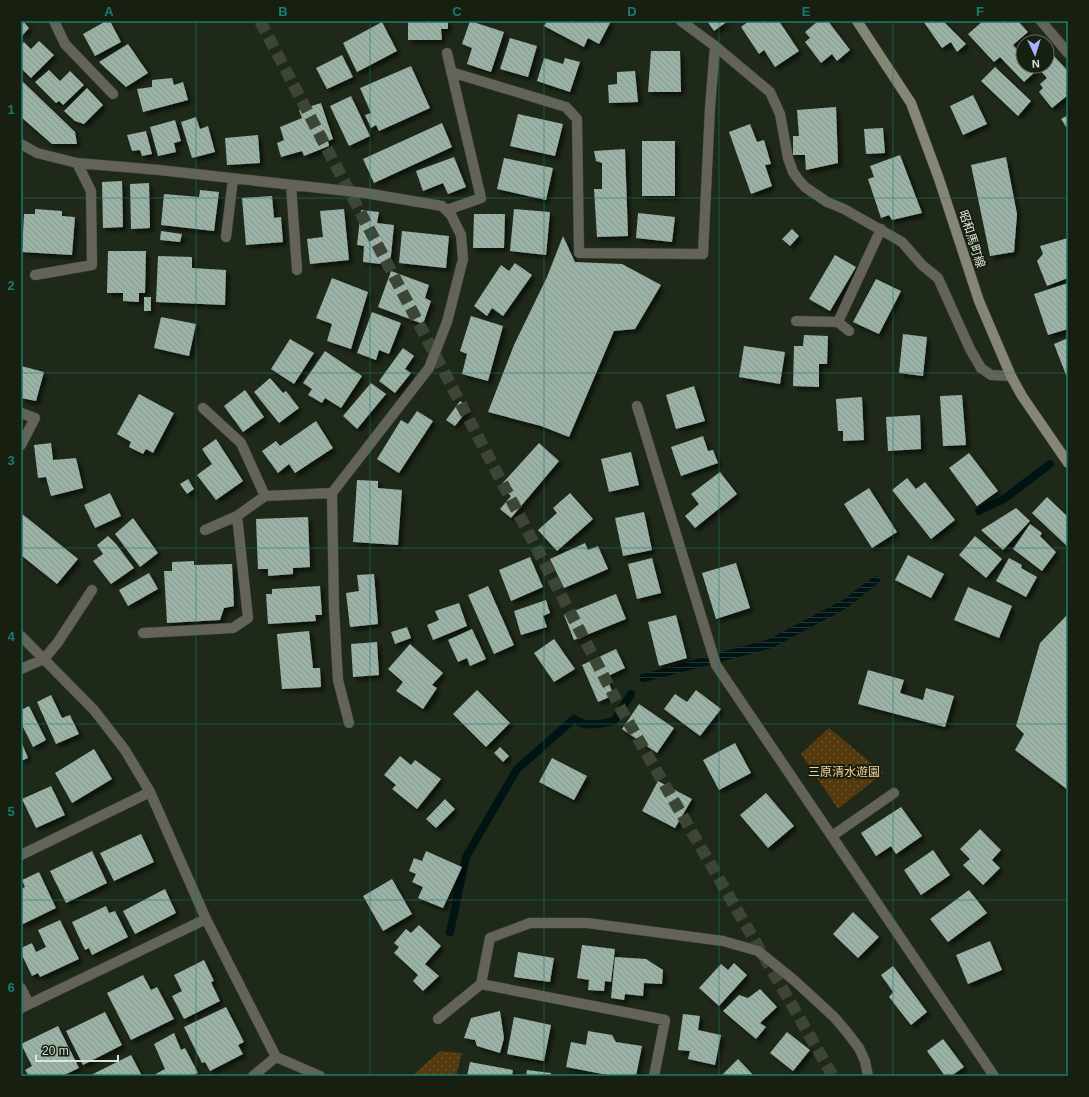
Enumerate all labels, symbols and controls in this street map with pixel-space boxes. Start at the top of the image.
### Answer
text: A [104,4,114,19]
text: B [278,4,288,19]
text: C [452,4,462,19]
text: D [627,4,637,19]
text: E [802,4,811,19]
text: F [976,4,984,19]
north arrow [1015,34,1055,74]
text: N [1031,58,1040,70]
text: 1 [7,102,15,117]
street label: 昭和馬町線 [956,208,988,270]
text: 2 [7,278,15,293]
text: 3 [7,453,15,468]
text: 4 [7,629,15,644]
park label: 三原清水遊園 [808,765,880,779]
text: 5 [7,804,15,819]
text: 6 [7,980,15,995]
scale bar [36,1037,118,1063]
text: 20 m [42,1044,69,1058]

